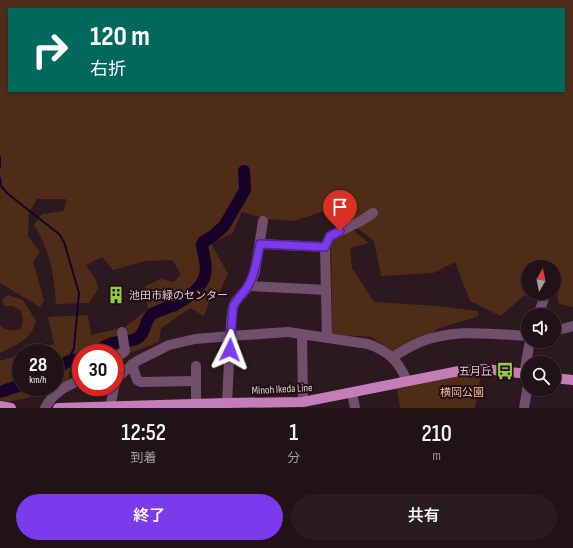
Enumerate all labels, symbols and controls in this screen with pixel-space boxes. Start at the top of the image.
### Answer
text: 120 m [90,20,150,53]
icon: right [24,24,76,76]
text: 右折 [90,59,126,80]
pin [323,190,357,231]
icon: arrive [329,196,351,218]
north arrow [521,260,561,300]
map controls [521,260,561,396]
building icon: 池田市緑のセンター [106,285,126,305]
place label: 池田市緑のセンター [129,289,228,302]
button: sound [521,308,561,348]
position arrow [209,329,251,371]
speed limit sign: 30 [72,344,124,396]
text: 28 [29,353,47,377]
button: search [521,356,561,396]
bus stop icon: 五月丘 [495,361,515,381]
place label: 五月丘 [459,365,492,378]
text: km/h [29,374,47,386]
street label: Minoh Ikeda Line [251,381,313,397]
park label: 横岡公園 [440,386,484,399]
text: 12:52 [121,418,166,447]
text: 1 [289,418,298,447]
text: 210 [421,419,452,448]
text: m [432,448,441,464]
text: 到着 [131,450,157,466]
text: 分 [287,450,300,466]
button: 終了 [16,494,283,540]
button: 共有 [291,494,557,540]

